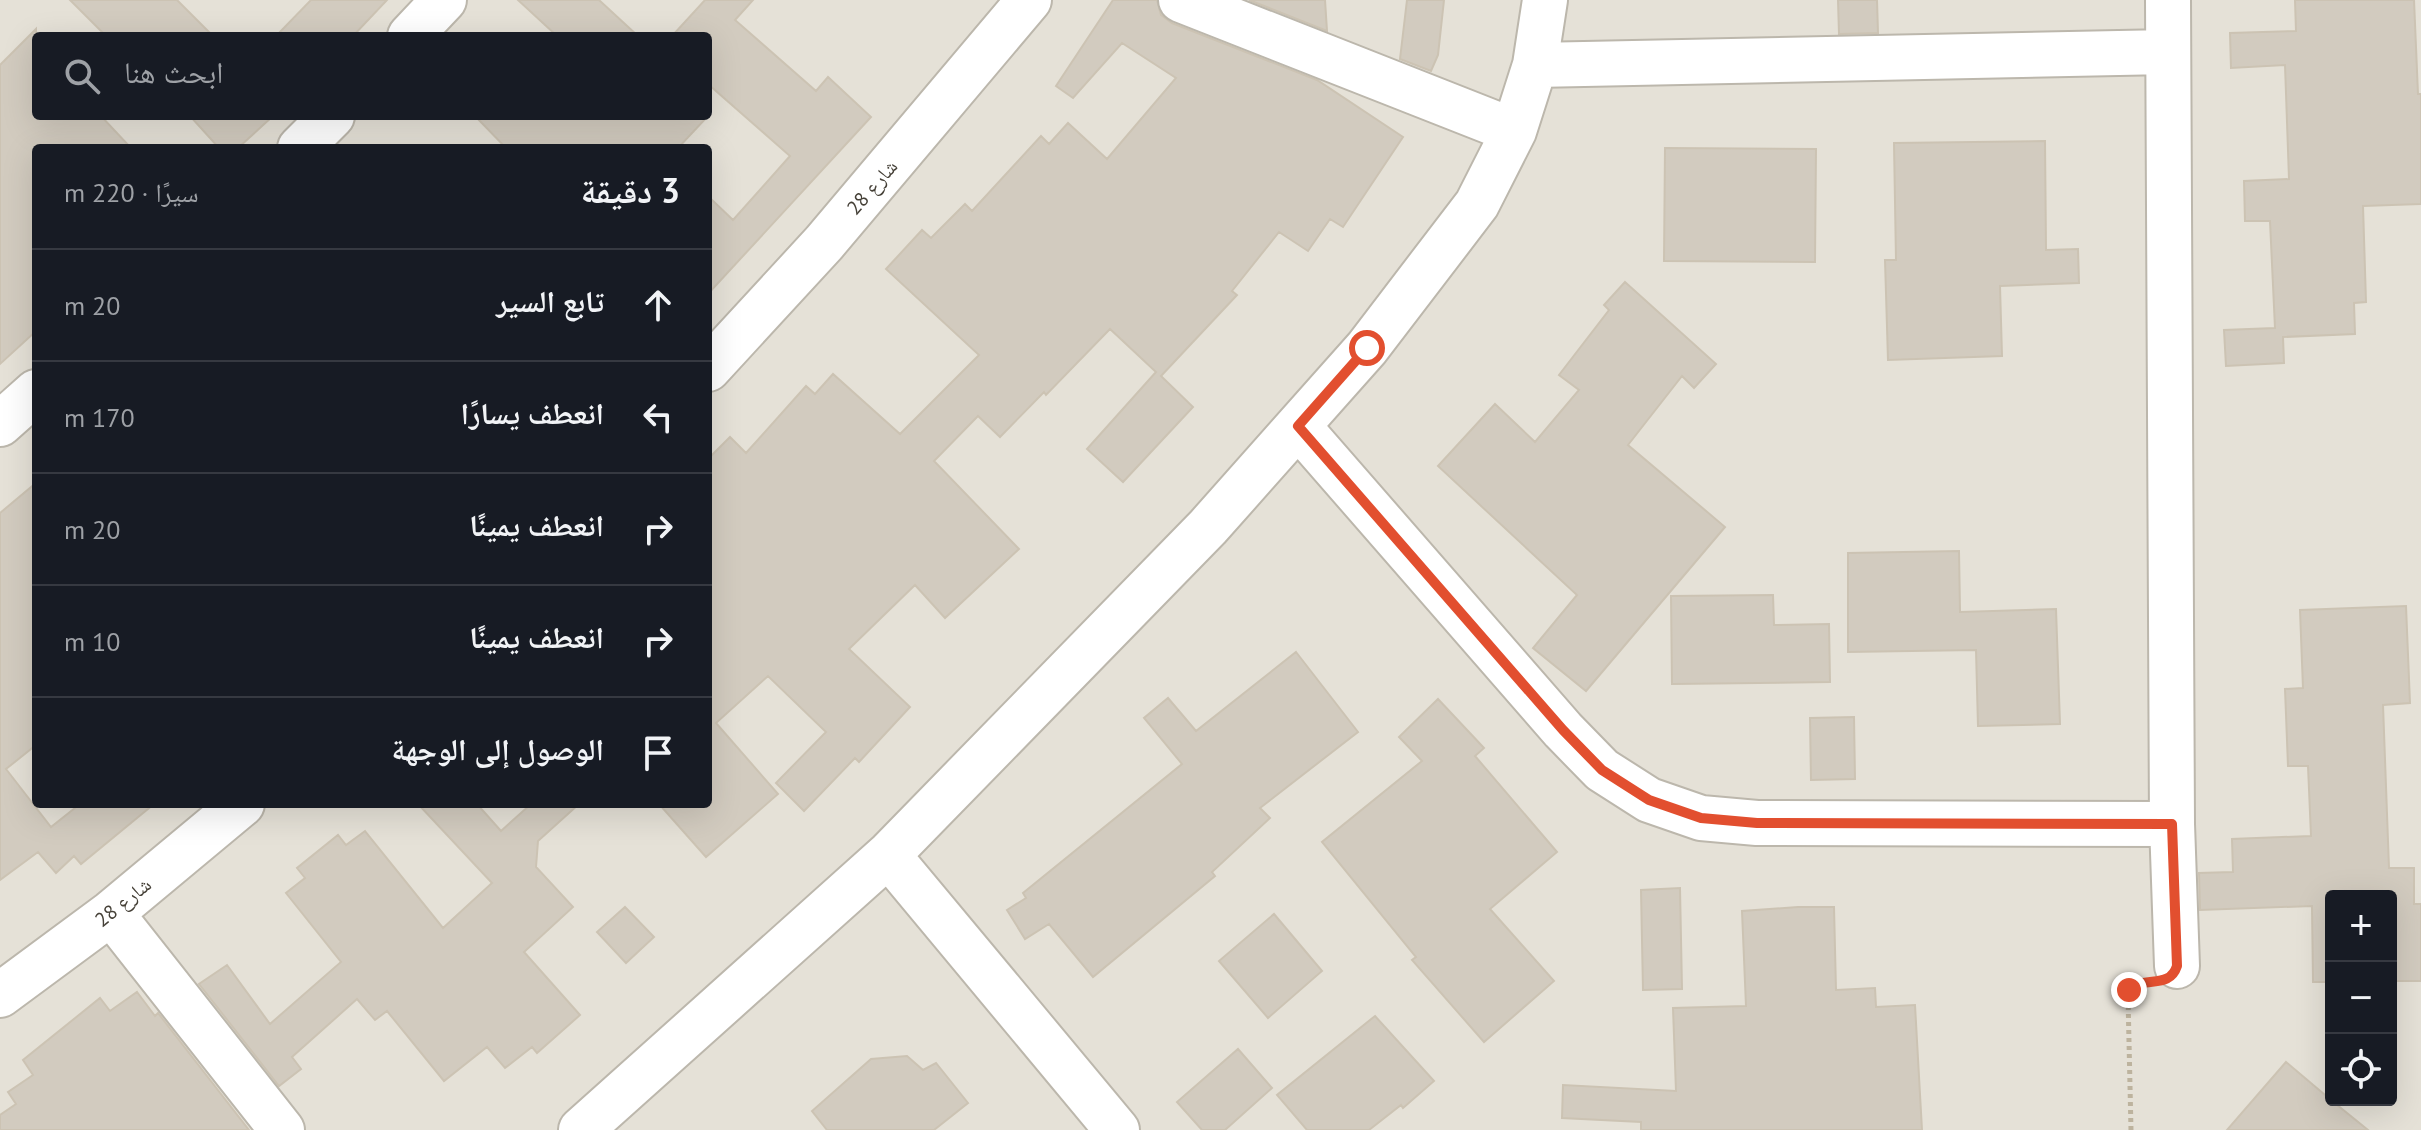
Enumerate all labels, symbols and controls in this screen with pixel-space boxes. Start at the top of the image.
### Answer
search box [32,32,712,120]
text: ابحث هنا [124,52,223,91]
icon: search [60,54,104,98]
street label: شارع 28 [841,154,903,220]
text: 3 دقيقة [581,168,680,212]
text: سيرًا · 220 m [64,176,199,209]
text: تابع السير [496,281,604,320]
icon: ahead [636,283,680,327]
text: 20 m [64,289,120,322]
route start [1349,330,1385,366]
text: انعطف يسارًا [460,393,604,432]
icon: left [636,395,680,439]
text: 170 m [64,401,135,434]
text: انعطف يمينًا [469,505,604,544]
icon: right [636,507,680,551]
text: 20 m [64,513,120,546]
text: انعطف يمينًا [469,617,604,656]
icon: right [636,619,680,663]
text: 10 m [64,625,120,658]
text: الوصول إلى الوجهة [392,729,604,768]
icon: arrive [636,731,680,775]
street label: شارع 28 [89,871,157,933]
map controls [2325,890,2397,1106]
button: + [2325,890,2397,962]
button: − [2325,962,2397,1034]
route end [2111,972,2147,1008]
button: locate [2325,1034,2397,1106]

